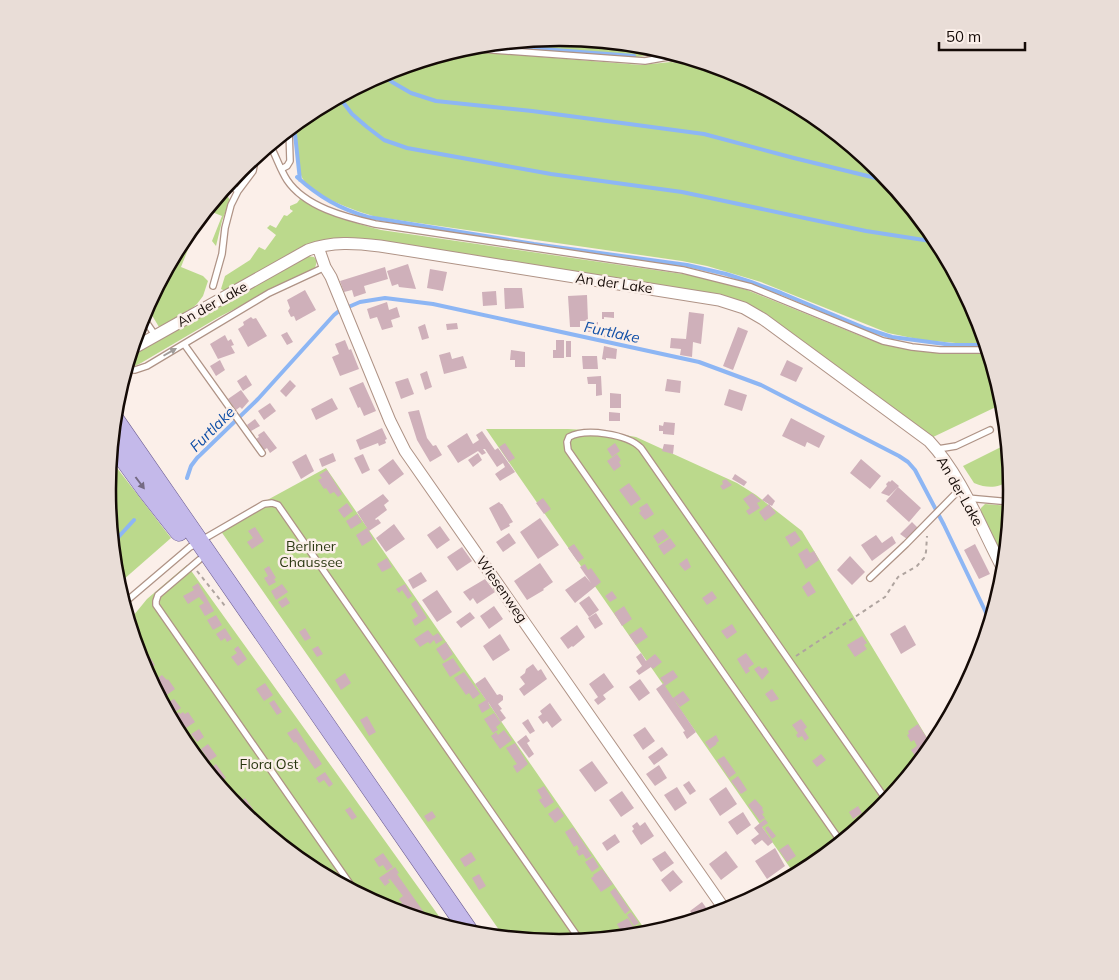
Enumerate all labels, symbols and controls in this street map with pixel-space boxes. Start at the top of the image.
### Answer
scale bar [939,20,1025,52]
text: 50 m [946,27,981,46]
street label: An der Lake [574,269,654,297]
street label: An der Lake [174,277,250,331]
water label: Furtlake [582,317,642,347]
one-way arrow [162,348,177,356]
water label: Furtlake [185,402,239,456]
street label: An der Lake [933,453,987,529]
one-way arrow [135,476,145,490]
park label: Berliner Chaussee [279,537,343,571]
street label: Wiesenweg [472,552,532,626]
park label: Flora Ost [240,755,299,773]

